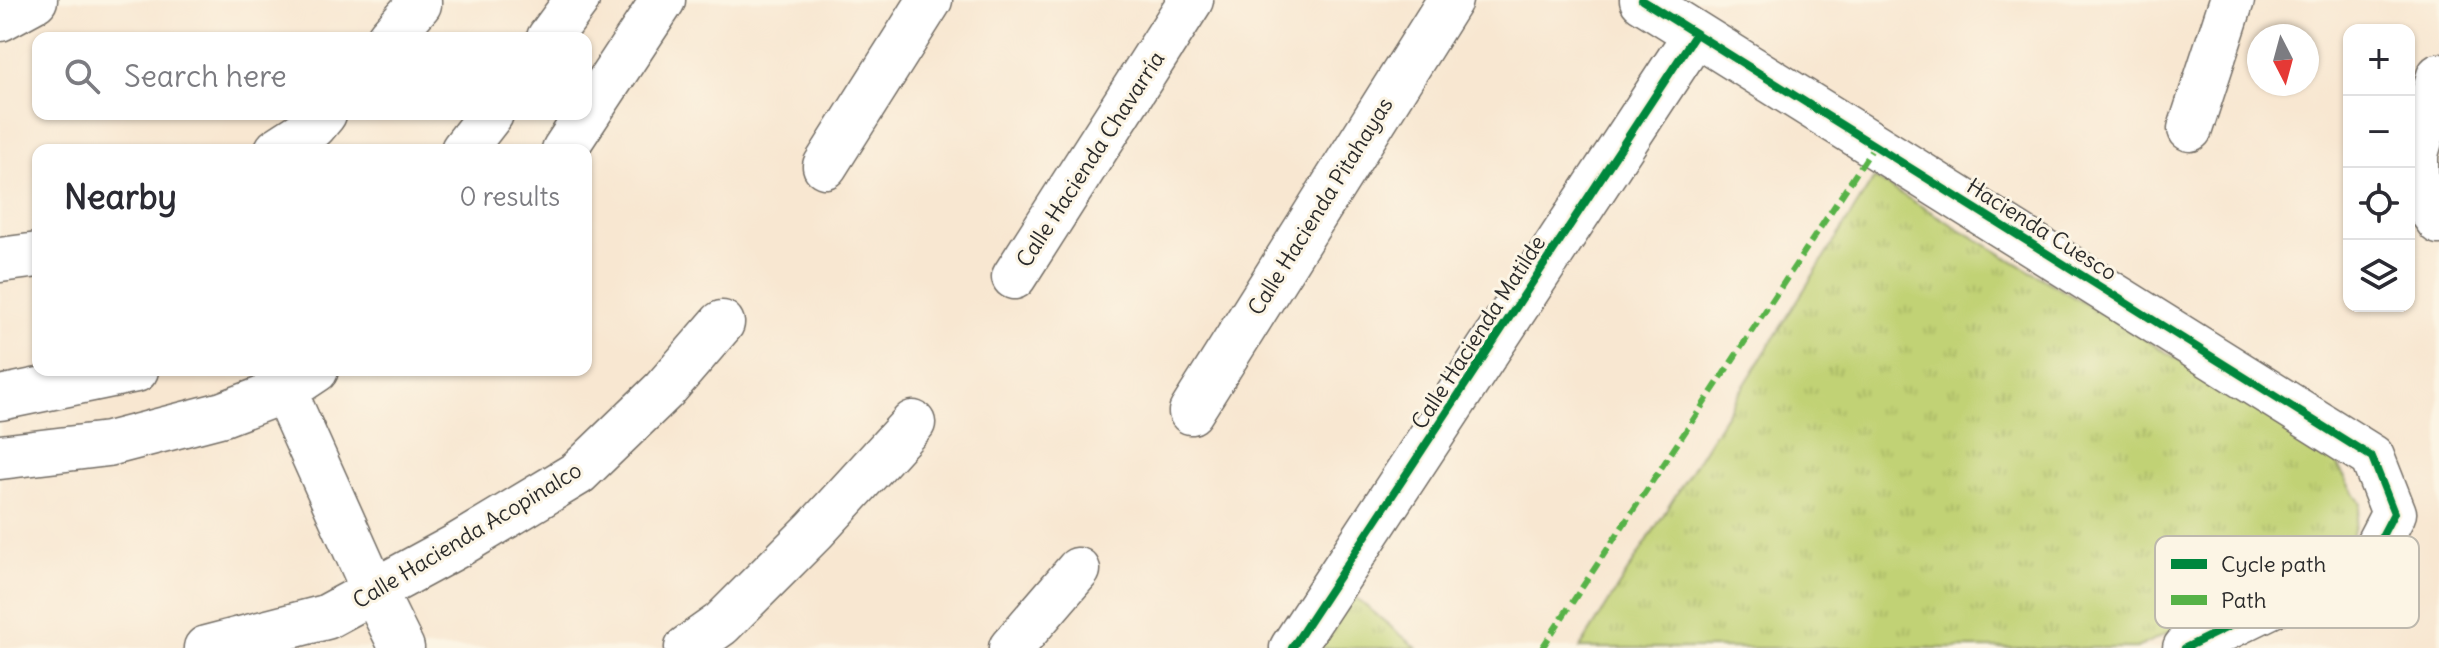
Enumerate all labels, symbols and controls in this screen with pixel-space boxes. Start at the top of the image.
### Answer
north arrow [2247,24,2319,96]
map controls [2343,24,2415,312]
button: + [2343,24,2415,96]
search box [32,32,592,120]
street label: Calle Hacienda Chavarría [1010,46,1170,272]
icon: search [60,54,104,98]
text: Search here [124,57,287,95]
street label: Calle Hacienda Pitahayas [1241,92,1399,320]
button: − [2343,96,2415,168]
button: locate [2343,168,2415,240]
street label: Hacienda Cuesco [1962,172,2122,286]
text: Nearby [64,175,177,218]
text: 0 results [459,180,560,213]
street label: Calle Hacienda Matilde [1405,230,1551,434]
button: layers [2343,240,2415,312]
street label: Calle Hacienda Acopinalco [347,456,587,614]
legend [2155,536,2419,628]
text: Cycle path [2221,550,2326,578]
text: Path [2221,586,2266,614]

